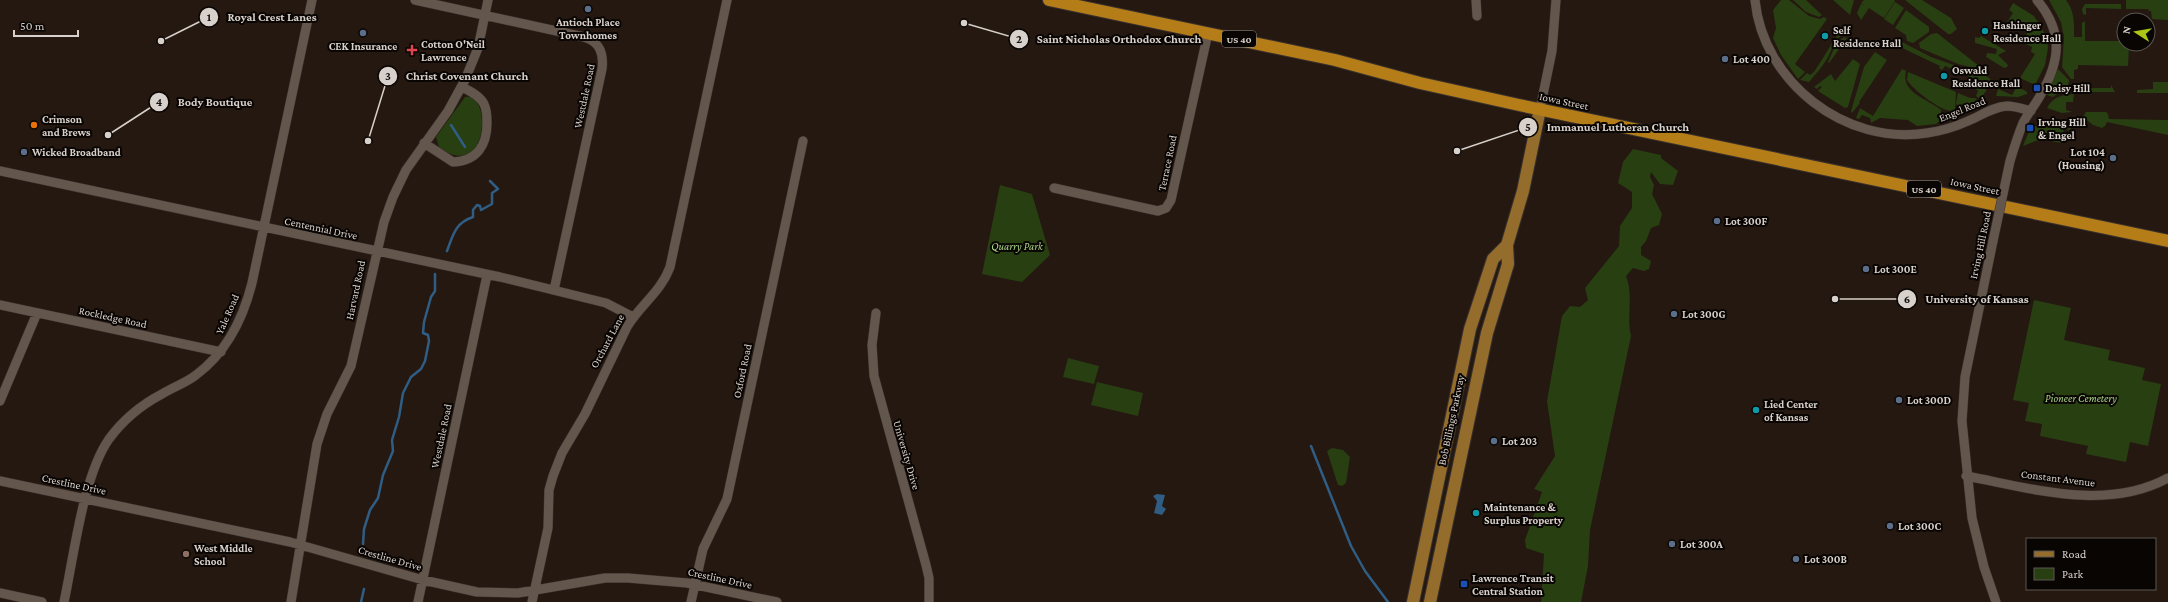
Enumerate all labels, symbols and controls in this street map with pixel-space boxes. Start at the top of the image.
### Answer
marker: Antioch Place Townhomes [583,4,593,14]
callout: Royal Crest Lanes [199,5,324,29]
text: 1 [207,10,212,24]
text: Royal Crest Lanes [227,10,317,24]
scale bar [14,12,78,38]
north arrow [2116,12,2156,52]
place label: Antioch Place Townhomes [555,16,620,41]
text: 50 m [20,19,45,33]
place label: Hashinger Residence Hall [1993,19,2062,44]
place label: Self Residence Hall [1833,24,1902,49]
text: N [2120,25,2133,35]
marker: Hashinger Residence Hall [1980,26,1990,36]
callout: Saint Nicholas Orthodox Church [1009,27,1210,51]
marker: CEK Insurance [358,28,368,38]
road number: US 40 [1222,31,1256,47]
marker: Self Residence Hall [1820,31,1830,41]
text: 2 [1016,32,1022,46]
text: Saint Nicholas Orthodox Church [1037,32,1201,46]
place label: Cotton O'Neil Lawrence [421,38,486,63]
place label: CEK Insurance [329,40,397,52]
marker: Cotton O'Neil Lawrence [406,44,418,56]
place label: Lot 400 [1733,53,1770,65]
marker: Lot 400 [1720,54,1730,64]
street label: Westdale Road [571,63,597,129]
callout: Christ Covenant Church [378,64,536,88]
place label: Oswald Residence Hall [1952,64,2021,89]
text: 3 [385,69,391,83]
text: Christ Covenant Church [406,69,528,83]
marker: Oswald Residence Hall [1939,71,1949,81]
place label: Daisy Hill [2045,82,2091,94]
marker: Daisy Hill [2032,83,2042,93]
callout: Body Boutique [149,90,260,114]
street label: Iowa Street [1538,90,1590,112]
street label: Engel Road [1937,94,1988,125]
text: 4 [156,95,163,109]
text: Body Boutique [178,95,253,109]
place label: Crimson and Brews [42,113,91,138]
callout: Immanuel Lutheran Church [1518,115,1697,139]
place label: Irving Hill & Engel [2038,116,2087,141]
marker: Crimson and Brews [29,120,39,130]
text: 5 [1525,120,1531,134]
text: Immanuel Lutheran Church [1547,120,1689,134]
marker: Irving Hill & Engel [2025,123,2035,133]
street label: Terrace Road [1155,134,1179,192]
place label: Wicked Broadband [31,146,121,158]
place label: Lot 104 (Housing) [2058,146,2105,172]
marker: Wicked Broadband [19,147,29,157]
marker: Lot 104 (Housing) [2108,153,2118,163]
street label: Iowa Street [1949,175,2001,197]
road number: US 40 [1907,181,1941,197]
street label: Irving Hill Road [1967,210,1994,280]
street label: Centennial Drive [283,214,359,242]
place label: Lot 300F [1725,215,1767,227]
marker: Lot 300F [1712,216,1722,226]
park label: Quarry Park [991,240,1044,253]
street label: Harvard Road [343,259,367,321]
place label: Lot 300E [1874,263,1917,275]
marker: Lot 300E [1861,264,1871,274]
callout: University of Kansas [1897,287,2037,311]
street label: Yale Road [213,292,241,336]
text: 6 [1904,292,1910,306]
text: University of Kansas [1925,292,2029,306]
street label: Rockledge Road [78,304,148,331]
place label: Lot 300G [1682,308,1726,320]
marker: Lot 300G [1669,309,1679,319]
street label: Orchard Lane [588,312,626,370]
street label: Oxford Road [730,343,754,399]
street label: Bob Billings Parkway [1436,373,1468,466]
park label: Pioneer Cemetery [2045,392,2117,405]
place label: Lot 300D [1907,394,1951,406]
marker: Lot 300D [1894,395,1904,405]
place label: Lied Center of Kansas [1764,398,1818,423]
street label: Westdale Road [428,403,454,469]
marker: Lied Center of Kansas [1751,405,1761,415]
street label: University Drive [890,419,923,491]
place label: Lot 203 [1502,435,1537,447]
marker: Lot 203 [1489,436,1499,446]
street label: Constant Avenue [2020,467,2096,489]
street label: Crestline Drive [41,471,107,497]
place label: Maintenance & Surplus Property [1484,501,1564,526]
marker: Maintenance & Surplus Property [1471,508,1481,518]
place label: Lot 300C [1898,520,1941,532]
marker: Lot 300C [1885,521,1895,531]
place label: Lot 300A [1680,538,1723,550]
legend [2026,538,2156,590]
marker: Lot 300A [1667,539,1677,549]
place label: West Middle School [193,542,253,567]
street label: Crestline Drive [357,543,423,573]
text: Road [2062,547,2087,561]
marker: West Middle School [181,549,191,559]
place label: Lot 300B [1804,553,1847,565]
marker: Lot 300B [1791,554,1801,564]
street label: Crestline Drive [687,565,753,591]
text: Park [2062,567,2084,581]
place label: Lawrence Transit Central Station [1472,572,1554,597]
marker: Lawrence Transit Central Station [1459,579,1469,589]

